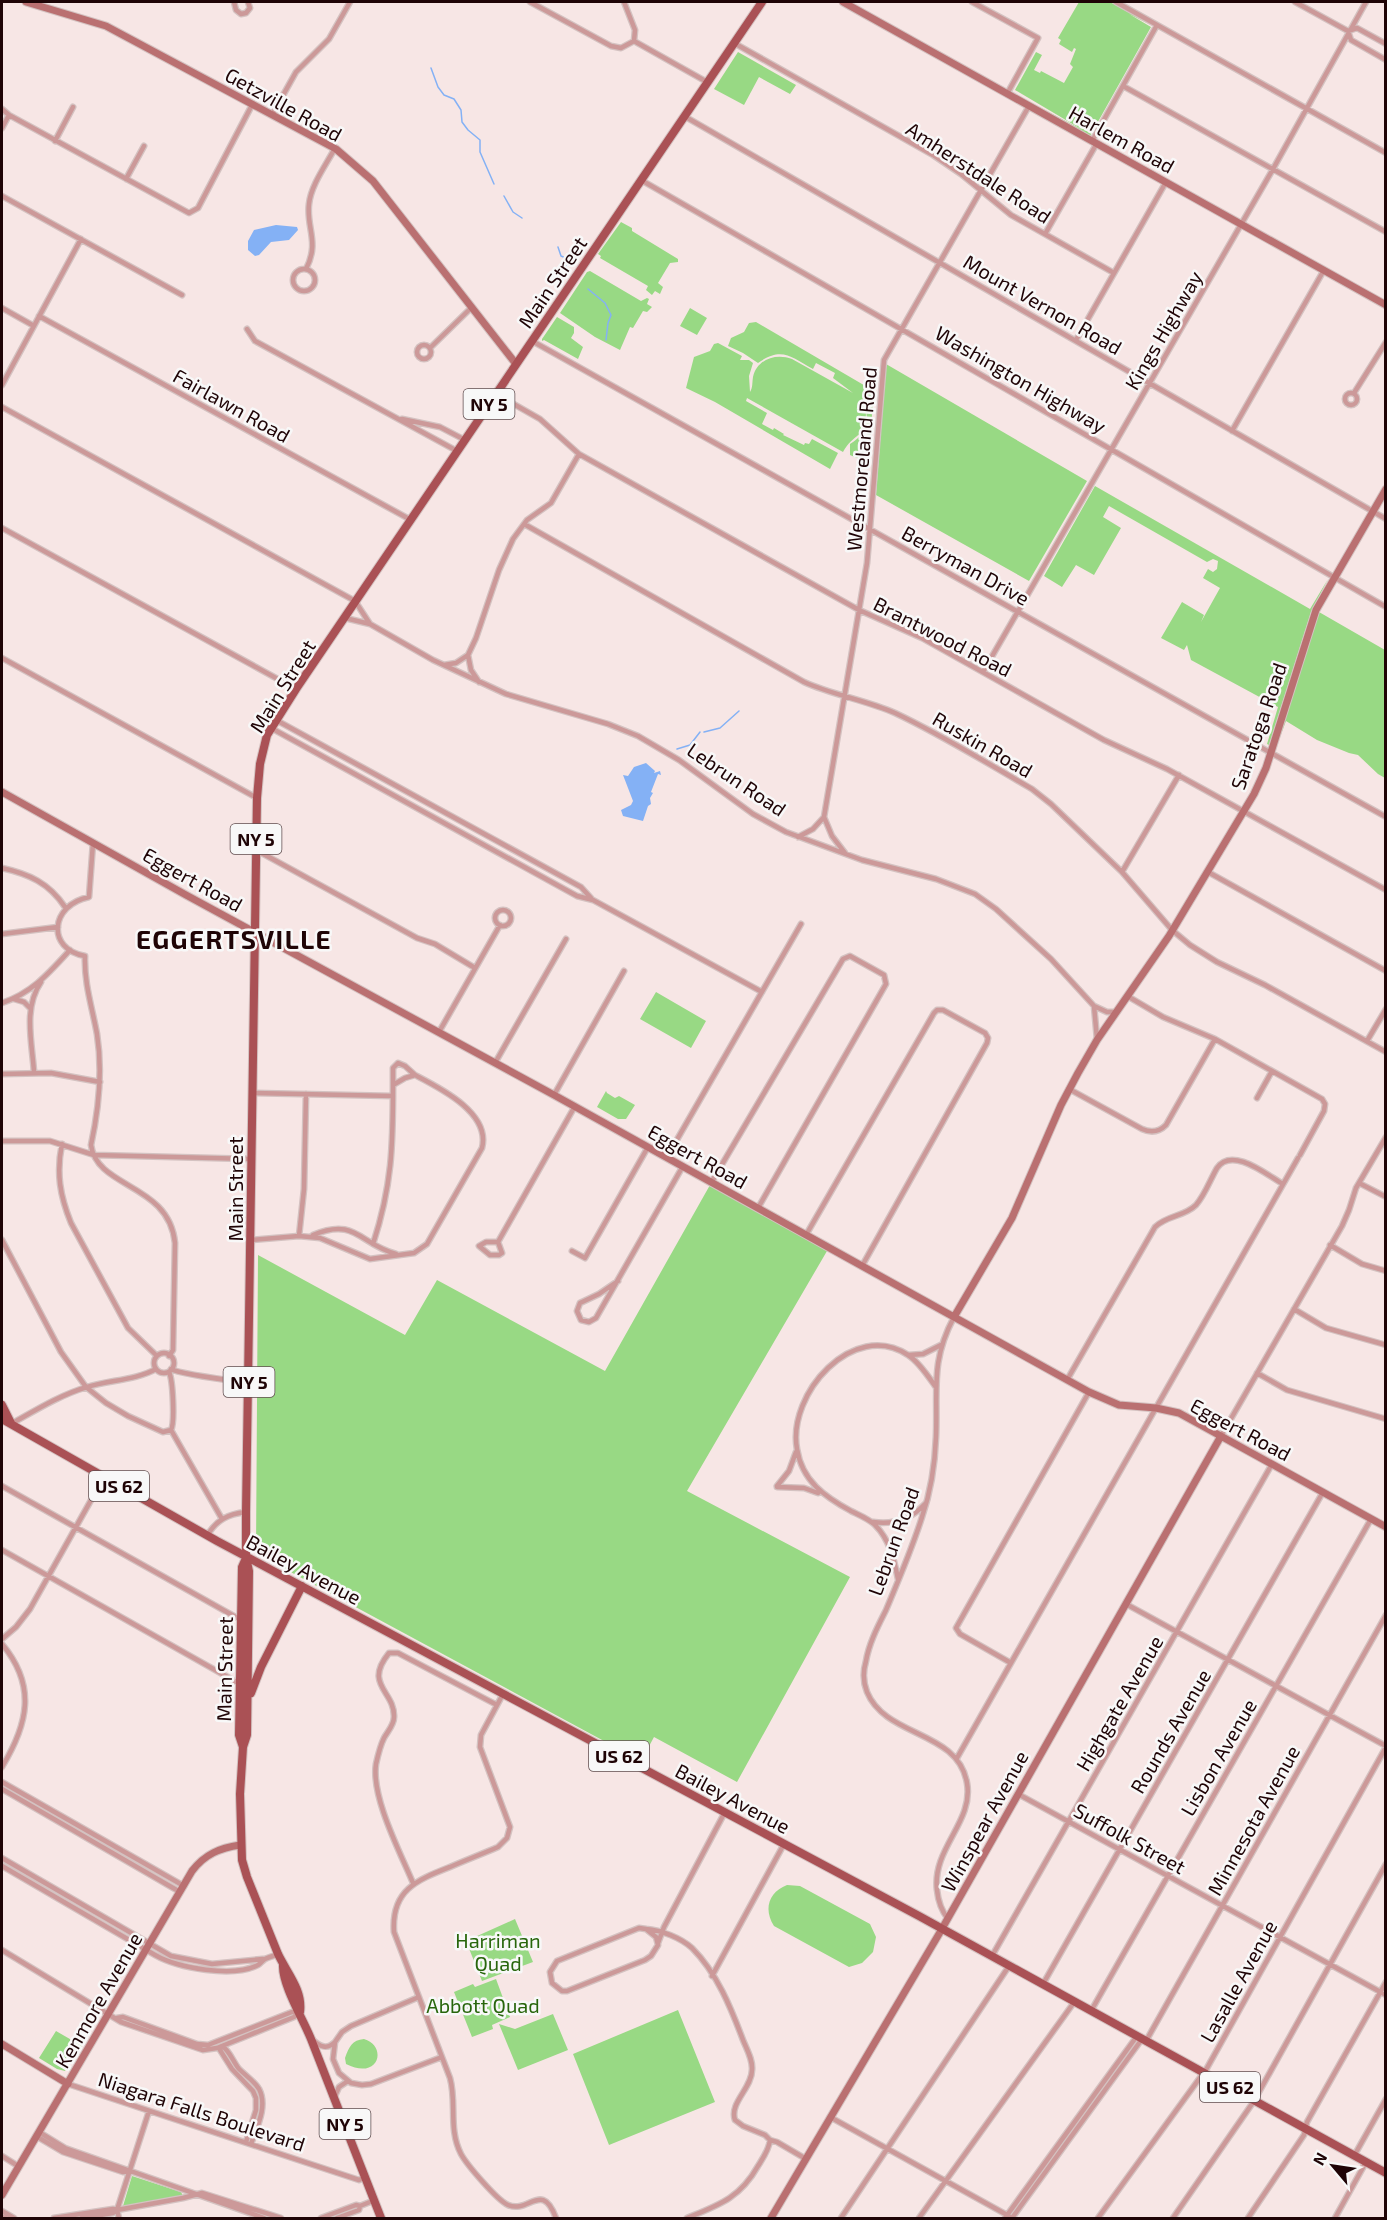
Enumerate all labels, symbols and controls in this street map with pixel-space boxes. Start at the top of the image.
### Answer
street label: Getzville Road [221,62,347,146]
street label: Harlem Road [1065,100,1179,178]
street label: Amherstdale Road [902,116,1056,228]
street label: Main Street [513,231,592,332]
street label: Mount Vernon Road [960,249,1126,359]
street label: Kings Highway [1119,266,1207,394]
street label: Washington Highway [931,320,1111,438]
street label: Fairlawn Road [169,363,295,447]
street label: Westmoreland Road [841,366,881,552]
road number: NY 5 [464,389,514,419]
street label: Berryman Drive [898,520,1034,610]
street label: Brantwood Road [870,591,1016,681]
street label: Main Street [244,635,320,737]
street label: Saratoga Road [1225,659,1291,793]
street label: Ruskin Road [929,706,1037,782]
street label: Lebrun Road [683,737,791,821]
road number: NY 5 [230,824,282,854]
street label: Eggert Road [139,842,247,916]
district label: EGGERTSVILLE [136,923,332,954]
street label: Eggert Road [644,1119,752,1193]
street label: Main Street [223,1136,247,1242]
road number: NY 5 [224,1367,274,1397]
street label: Eggert Road [1187,1393,1295,1465]
road number: US 62 [89,1471,149,1501]
street label: Lebrun Road [862,1483,924,1599]
street label: Bailey Avenue [243,1529,365,1609]
street label: Main Street [211,1616,237,1722]
street label: Highgate Avenue [1070,1631,1168,1775]
street label: Rounds Avenue [1125,1665,1215,1797]
street label: Lisbon Avenue [1175,1694,1261,1820]
road number: US 62 [589,1741,649,1771]
street label: Minnesota Avenue [1202,1741,1304,1899]
street label: Winspear Avenue [935,1746,1033,1896]
street label: Bailey Avenue [672,1758,794,1838]
street label: Suffolk Street [1070,1797,1190,1879]
street label: Lasalle Avenue [1195,1916,1281,2046]
street label: Kenmore Avenue [50,1928,146,2072]
park label: Harriman Quad [455,1928,541,1975]
park label: Abbott Quad [426,1993,540,2017]
street label: Niagara Falls Boulevard [96,2066,308,2156]
road number: US 62 [1200,2072,1260,2102]
road number: NY 5 [320,2109,370,2139]
north arrow [1303,2136,1363,2196]
text: N [1308,2149,1331,2168]

